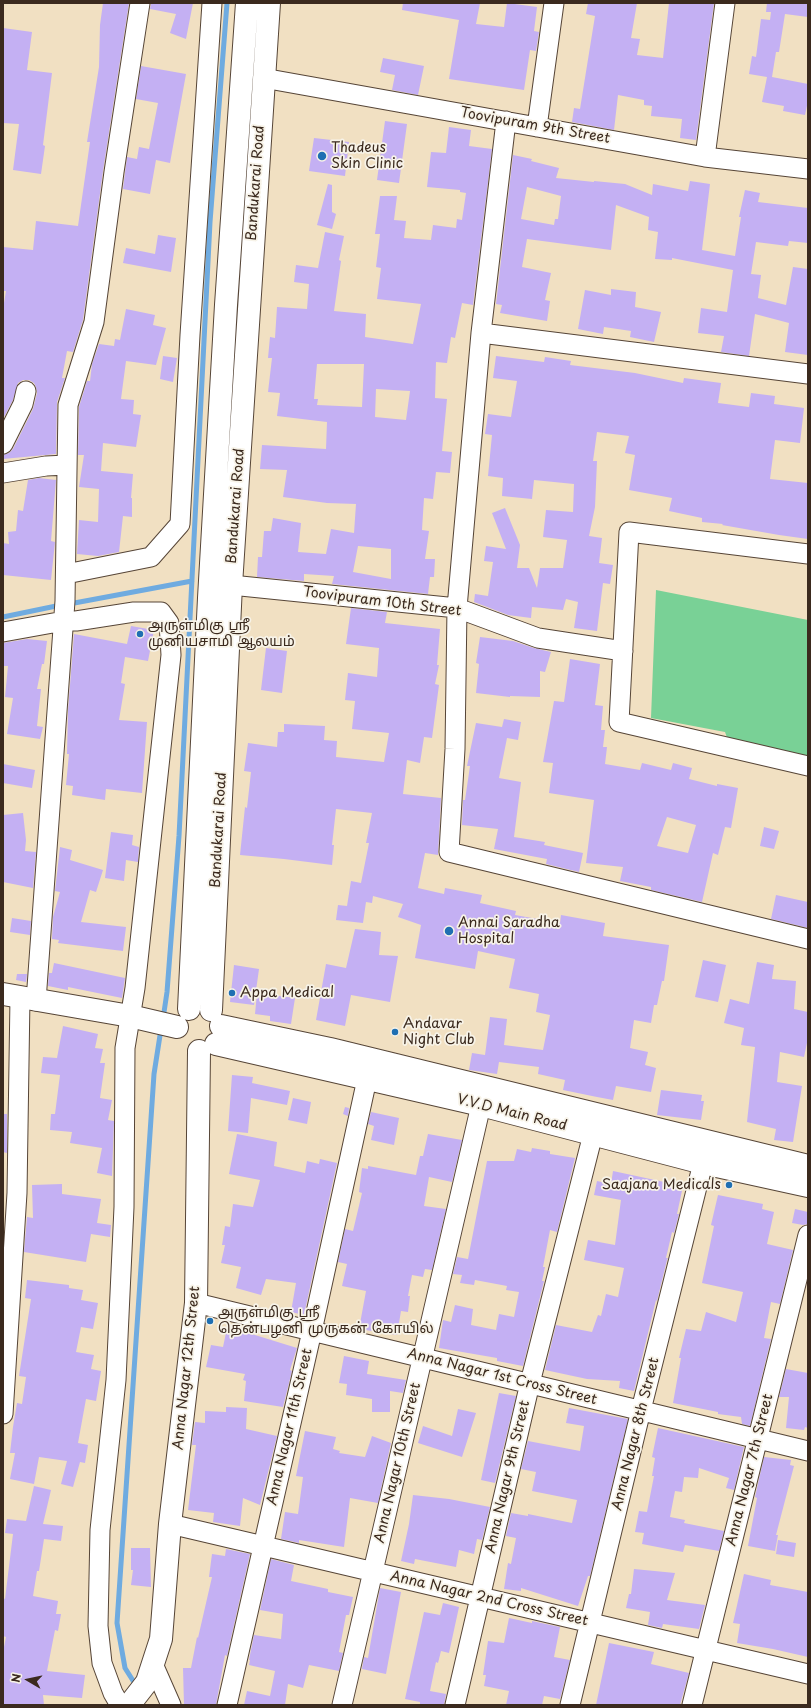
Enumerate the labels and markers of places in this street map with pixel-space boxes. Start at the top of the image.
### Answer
place label: Thadeus Skin Clinic [331,140,403,172]
marker: Thadeus Skin Clinic [316,150,328,162]
place label: அருள்மிகு ஶ்ரீ முனியசாமி ஆலயம் [148,618,295,650]
marker: அருள்மிகு ஶ்ரீ முனியசாமி ஆலயம் [135,629,145,639]
place label: Annai Saradha Hospital [458,915,560,948]
marker: Annai Saradha Hospital [443,925,455,937]
place label: Appa Medical [240,985,334,1001]
marker: Appa Medical [227,988,237,998]
place label: Andavar Night Club [403,1016,475,1048]
marker: Andavar Night Club [390,1027,400,1037]
place label: Saajana Medicals [602,1177,721,1193]
marker: Saajana Medicals [724,1180,734,1190]
place label: அருள்மிகு ஶ்ரீ தென்பழனி முருகன் கோயில் [218,1305,434,1338]
marker: அருள்மிகு ஶ்ரீ தென்பழனி முருகன் கோயில் [205,1316,215,1326]

